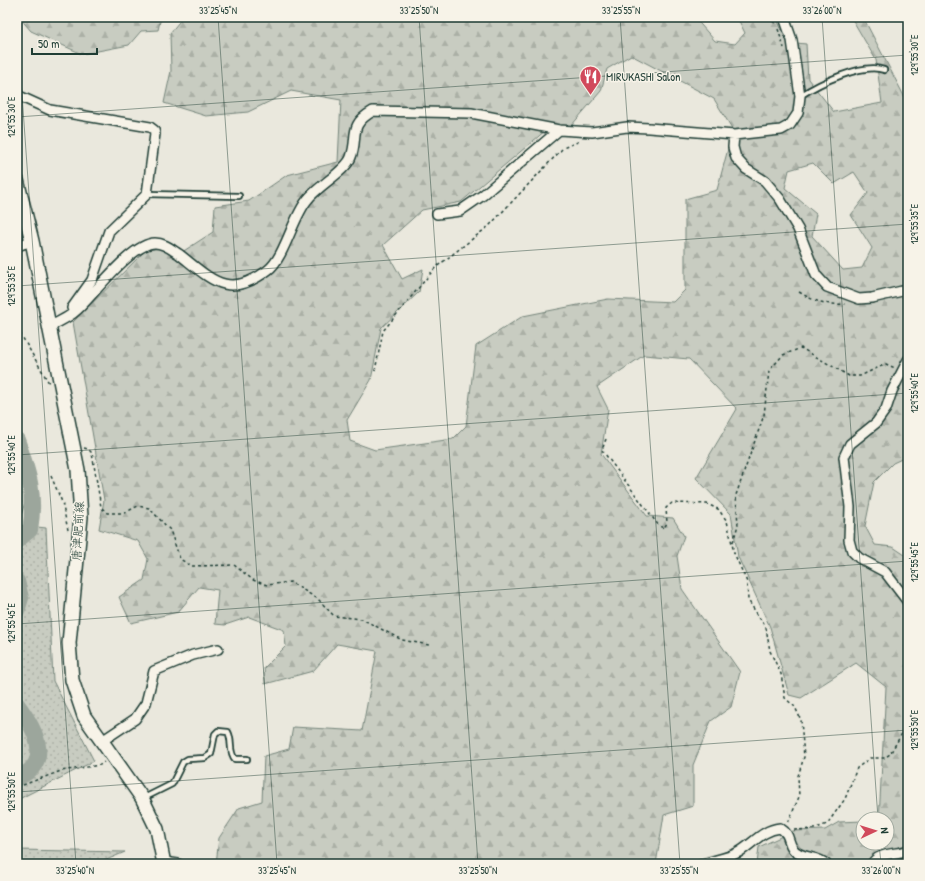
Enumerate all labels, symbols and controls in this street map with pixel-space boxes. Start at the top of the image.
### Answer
text: 33°25'45"N [199,4,237,17]
text: 33°25'50"N [400,4,438,17]
text: 33°25'55"N [602,4,640,17]
text: 33°26'00"N [803,4,841,17]
scale bar [32,30,97,56]
text: 129°55'30"E [908,34,921,75]
text: 50 m [38,35,59,52]
restaurant icon: MIRUKASHI Salon [577,64,603,97]
place label: MIRUKASHI Salon [606,68,681,85]
text: 129°55'30"E [5,96,18,137]
text: 129°55'35"E [908,203,921,244]
text: 129°55'35"E [5,265,18,306]
text: 129°55'40"E [908,372,921,413]
text: 129°55'40"E [5,434,18,475]
street label: 唐津肥前線 [67,501,88,561]
text: 129°55'45"E [908,542,921,582]
text: 129°55'45"E [5,603,18,643]
text: 129°55'50"E [908,709,921,750]
text: 129°55'50"E [5,771,18,812]
north arrow [855,811,895,851]
text: N [878,827,892,834]
text: 33°25'40"N [56,864,94,877]
text: 33°25'45"N [258,864,296,877]
text: 33°25'50"N [459,864,497,877]
text: 33°25'55"N [660,864,698,877]
text: 33°26'00"N [862,864,900,877]

